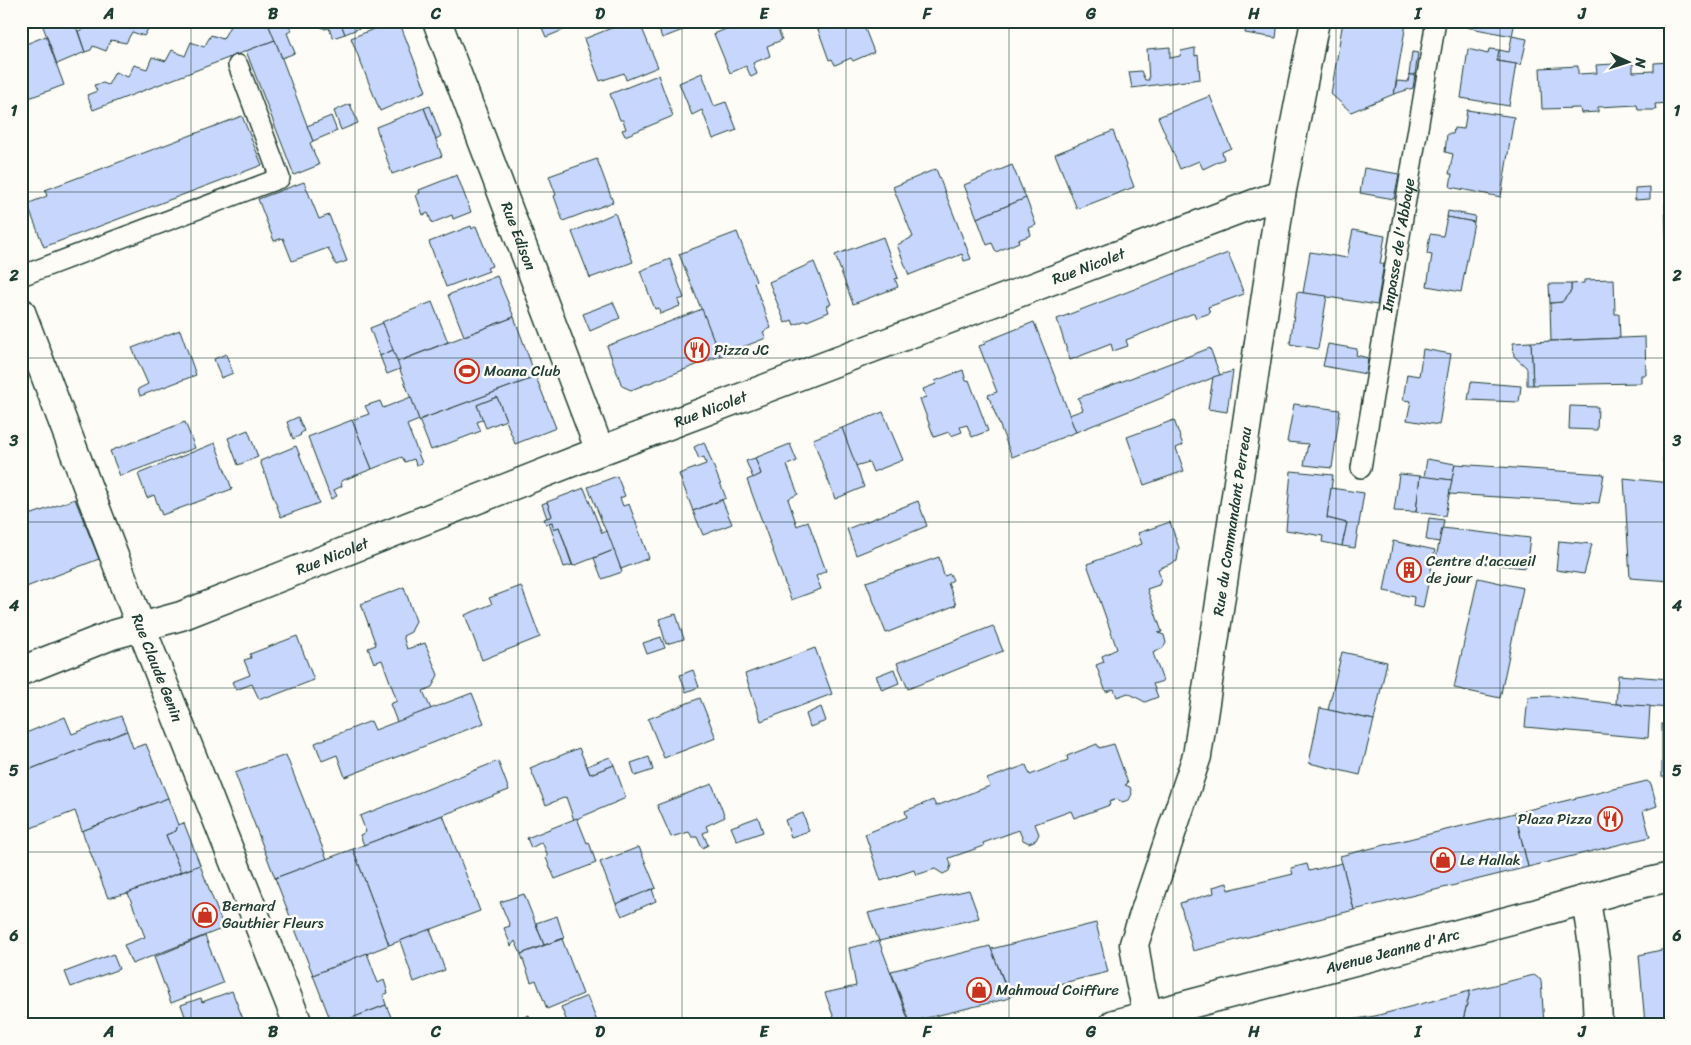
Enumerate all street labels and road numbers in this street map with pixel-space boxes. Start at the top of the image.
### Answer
street label: Impasse de l'Abbaye [1374,176,1422,315]
street label: Rue Edison [494,198,543,274]
street label: Rue Nicolet [1048,240,1130,292]
street label: Rue Nicolet [670,383,752,435]
street label: Rue du Commandant Perreau [1205,425,1259,618]
street label: Rue Nicolet [292,530,374,583]
street label: Rue Claude Genin [124,610,190,726]
street label: Avenue Jeanne d'Arc [1321,921,1463,981]

